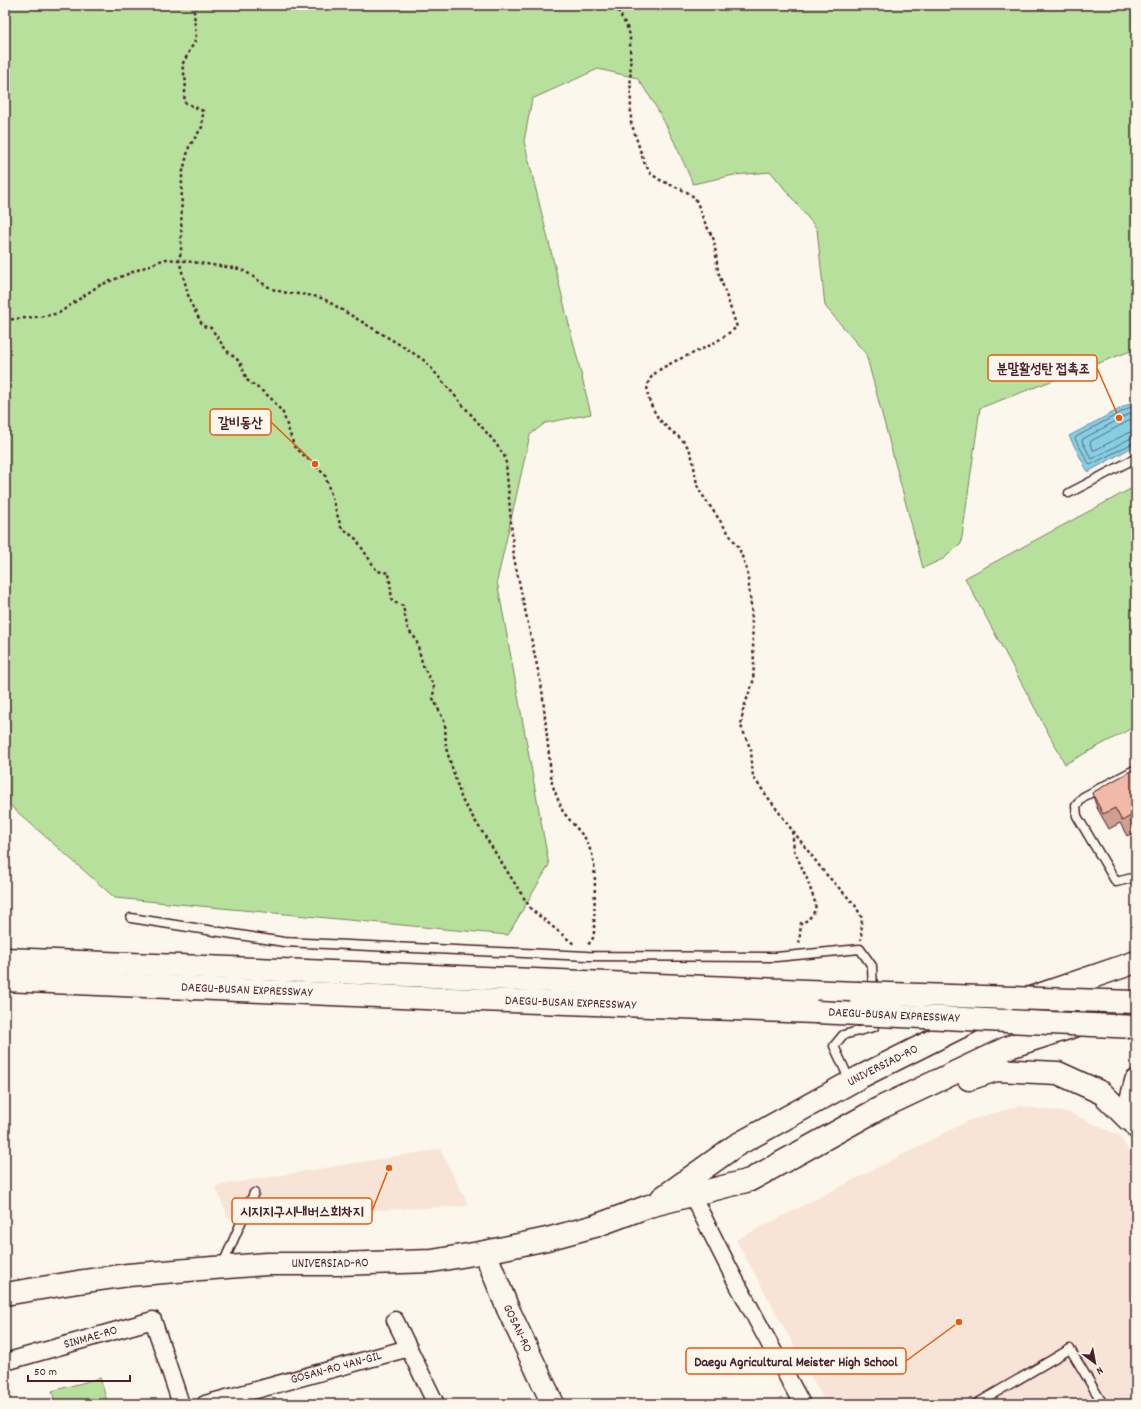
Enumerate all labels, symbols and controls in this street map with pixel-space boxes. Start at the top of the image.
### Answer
callout: 분말활성탄 접촉조 [988,355,1097,381]
text: 분말활성탄 접촉조 [996,360,1090,380]
callout: 갈비동산 [210,409,271,435]
text: 갈비동산 [217,414,263,434]
street label: DAEGU-BUSAN EXPRESSWAY [181,978,314,1003]
street label: DAEGU-BUSAN EXPRESSWAY [505,991,638,1015]
street label: DAEGU-BUSAN EXPRESSWAY [828,1003,961,1028]
street label: UNIVERSIAD-RO [844,1040,922,1092]
callout: 시지지구시내버스회차지 [232,1198,372,1224]
text: 시지지구시내버스회차지 [240,1203,364,1223]
street label: UNIVERSIAD-RO [292,1254,369,1274]
street label: GOSAN-RO [498,1301,537,1356]
street label: SINMAE-RO [62,1321,120,1354]
north arrow [1075,1343,1115,1383]
street label: GOSAN-RO 4AN-GIL [288,1346,385,1390]
callout: Daegu Agricultural Meister High School [686,1348,906,1374]
text: Daegu Agricultural Meister High School [694,1353,898,1373]
scale bar [28,1357,130,1383]
text: N [1092,1362,1106,1378]
text: 50 m [34,1364,57,1381]

